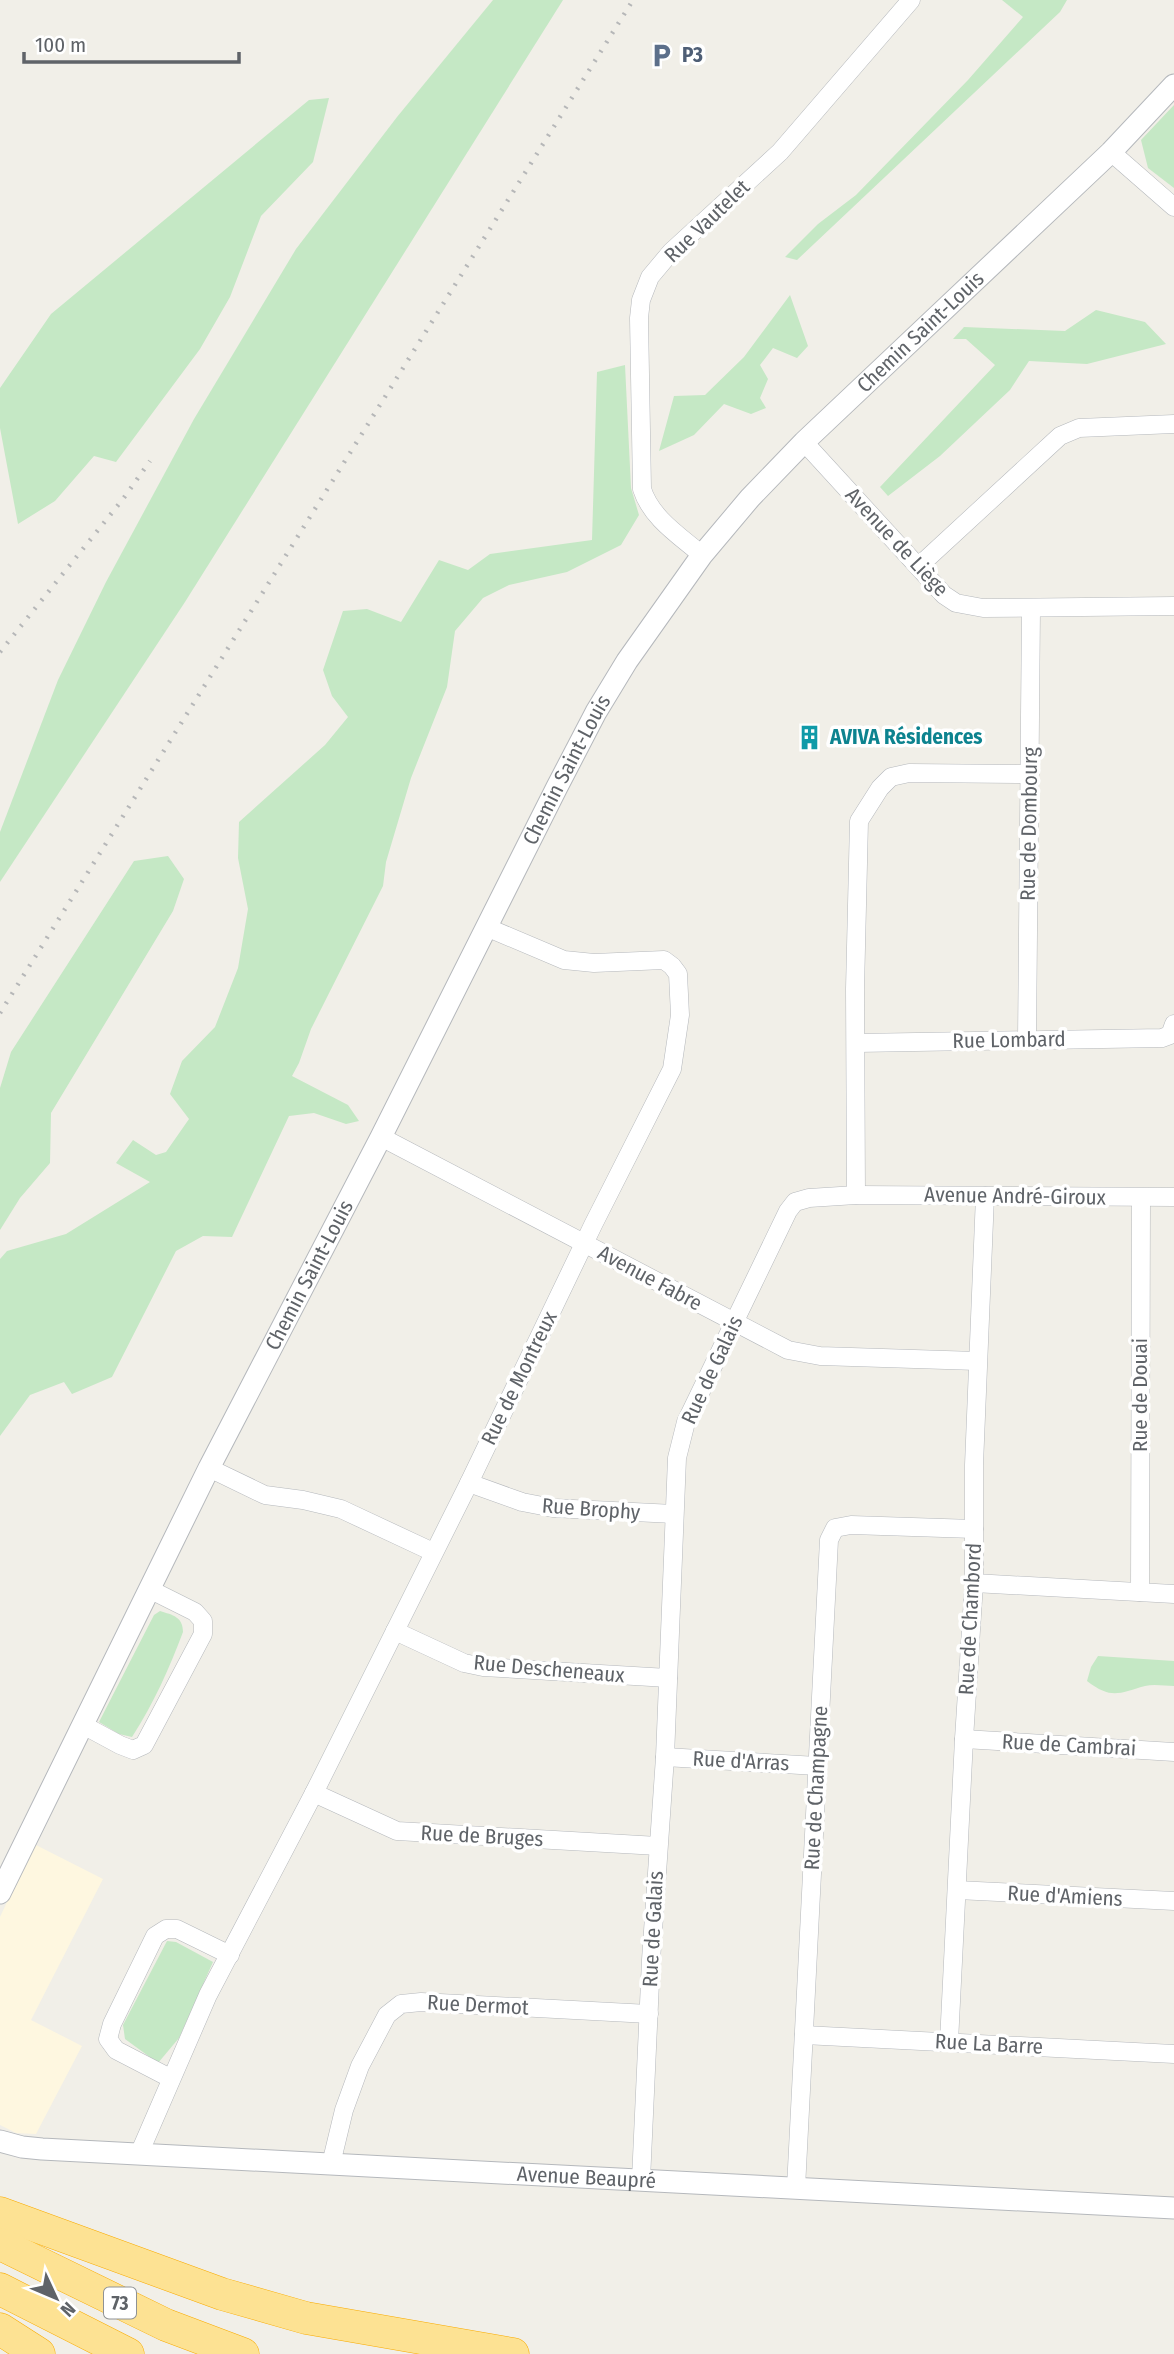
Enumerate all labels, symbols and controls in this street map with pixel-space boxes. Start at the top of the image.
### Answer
scale bar [24,21,240,65]
text: 100 m [35,32,86,58]
parking icon: P3 [648,41,676,69]
place label: P3 [682,42,703,68]
street label: Rue Vautelet [659,174,755,268]
street label: Chemin Saint-Louis [851,266,990,398]
street label: Avenue de Liège [840,482,954,602]
street label: Chemin Saint-Louis [517,690,616,849]
building icon: AVIVA Résidences [796,723,824,751]
place label: AVIVA Résidences [829,724,983,750]
street label: Rue de Dombourg [1015,747,1043,901]
street label: Rue Lombard [952,1026,1066,1054]
street label: Avenue André-Giroux [924,1181,1107,1211]
street label: Chemin Saint-Louis [260,1196,359,1354]
street label: Avenue Fabre [593,1240,707,1316]
street label: Rue de Montreux [475,1306,563,1449]
street label: Rue de Galais [676,1312,748,1428]
street label: Rue de Douai [1127,1338,1153,1452]
street label: Rue Brophy [541,1493,642,1525]
street label: Rue de Chambord [953,1542,987,1696]
street label: Rue Descheneaux [472,1649,626,1689]
street label: Rue de Champagne [799,1705,833,1871]
street label: Rue de Cambrai [1001,1728,1137,1762]
street label: Rue d'Arras [692,1745,790,1777]
street label: Rue de Bruges [420,1820,544,1852]
street label: Rue de Galais [637,1870,669,1988]
street label: Rue d'Amiens [1007,1880,1123,1912]
street label: Rue Dermot [427,1989,530,2021]
street label: Rue La Barre [934,2028,1044,2060]
street label: Avenue Beaupré [516,2161,657,2194]
north arrow [21,2263,91,2333]
road number: 73 [104,2288,136,2318]
text: N [56,2297,80,2322]

